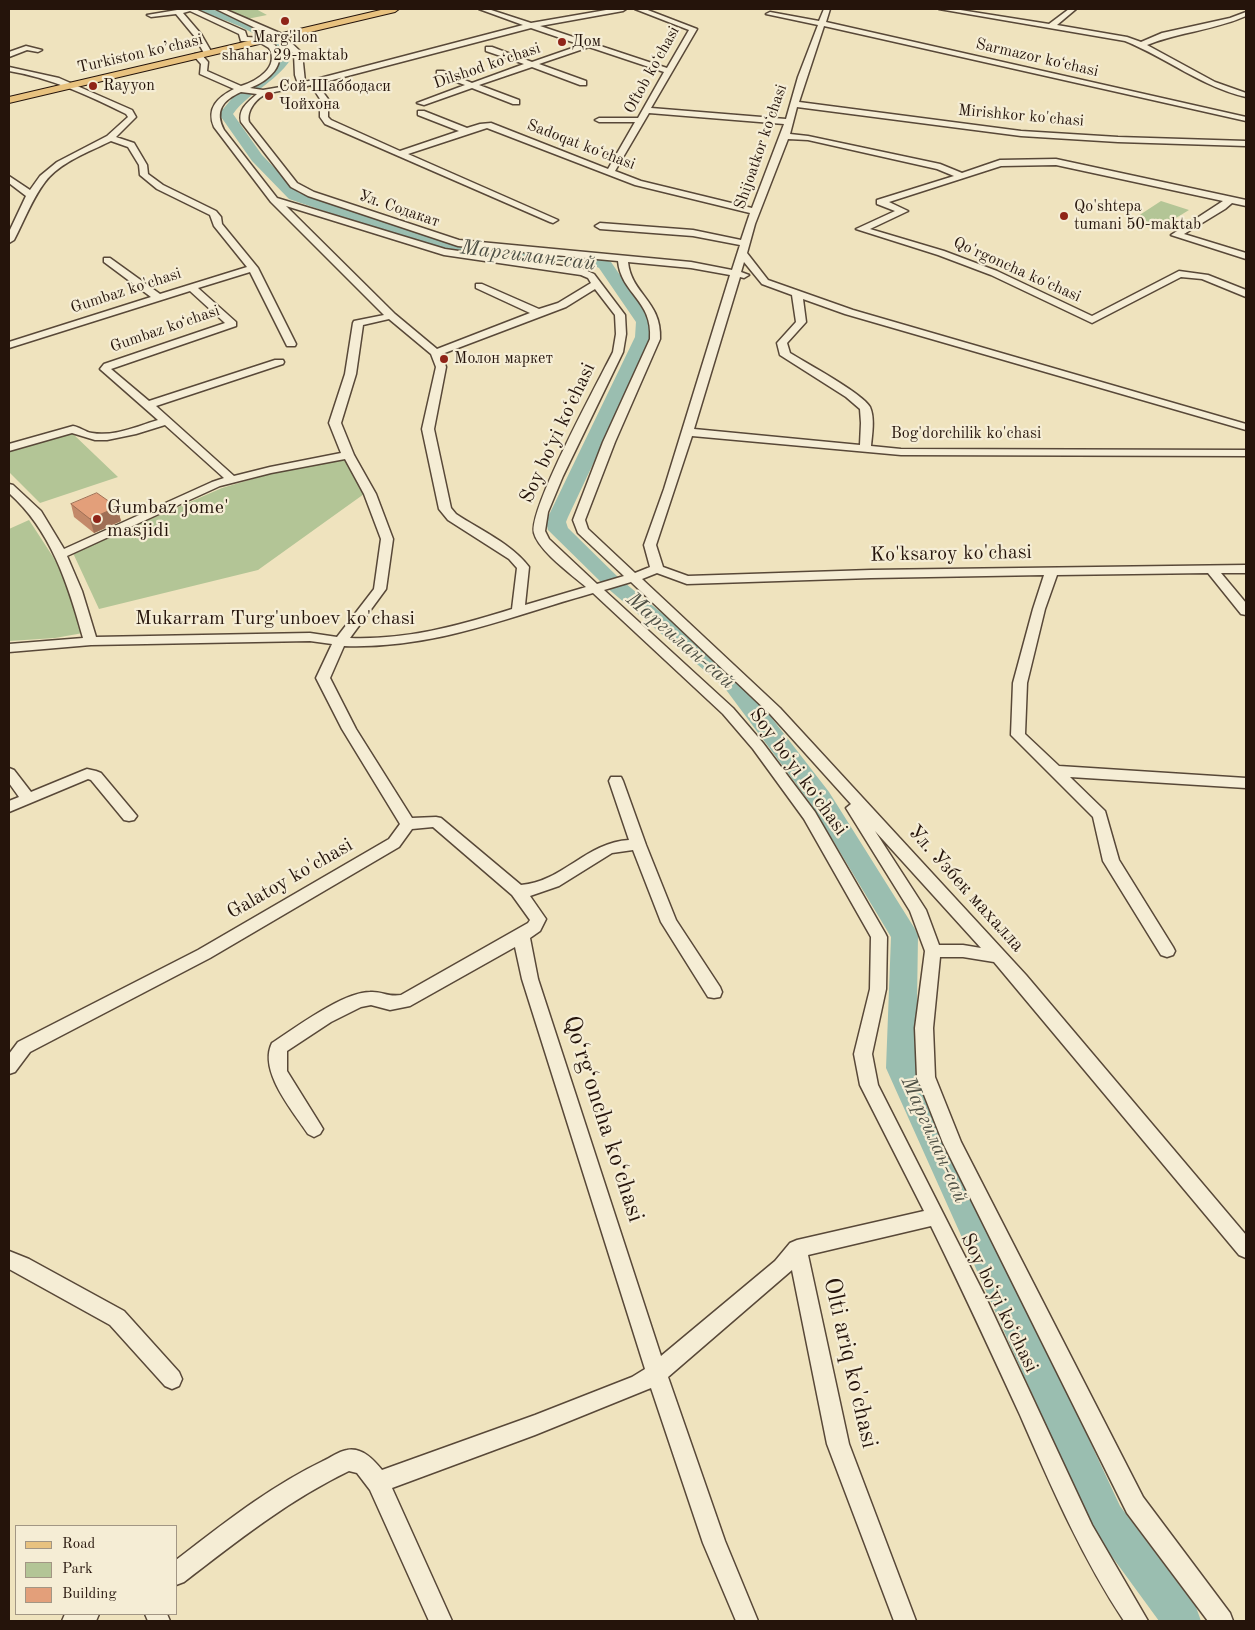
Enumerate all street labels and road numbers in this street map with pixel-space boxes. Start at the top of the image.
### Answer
street label: Oftob koʻchasi [620,23,684,117]
street label: Turkiston ko’chasi [75,30,205,78]
street label: Sarmazor koʻchasi [974,35,1100,81]
street label: Dilshod koʻchasi [431,39,543,93]
street label: Shijoatkor koʻchasi [731,82,791,212]
street label: Mirishkor ko'chasi [957,101,1085,131]
street label: Sadoqat koʻchasi [524,116,638,174]
street label: Ул. Содакат [356,186,442,232]
street label: Qo'rgoncha ko'chasi [950,233,1084,307]
street label: Gumbaz ko'chasi [68,264,184,318]
street label: Gumbaz koʻchasi [108,301,222,357]
street label: Soy boʻyi koʻchasi [515,359,601,507]
street label: Bog'dorchilik ko'chasi [891,424,1041,444]
street label: Ko'ksaroy ko'chasi [870,541,1032,567]
street label: Mukarram Turg'unboev ko'chasi [135,607,415,631]
street label: Soy boʻyi koʻchasi [744,703,852,841]
street label: Ул. Узбек махалла [903,821,1029,957]
street label: Galatoy ko'chasi [223,833,357,925]
street label: Qo‘rg‘oncha ko‘chasi [556,1012,650,1226]
street label: Soy boʻyi koʻchasi [955,1229,1043,1377]
street label: Olti ariq ko'chasi [816,1275,884,1451]

